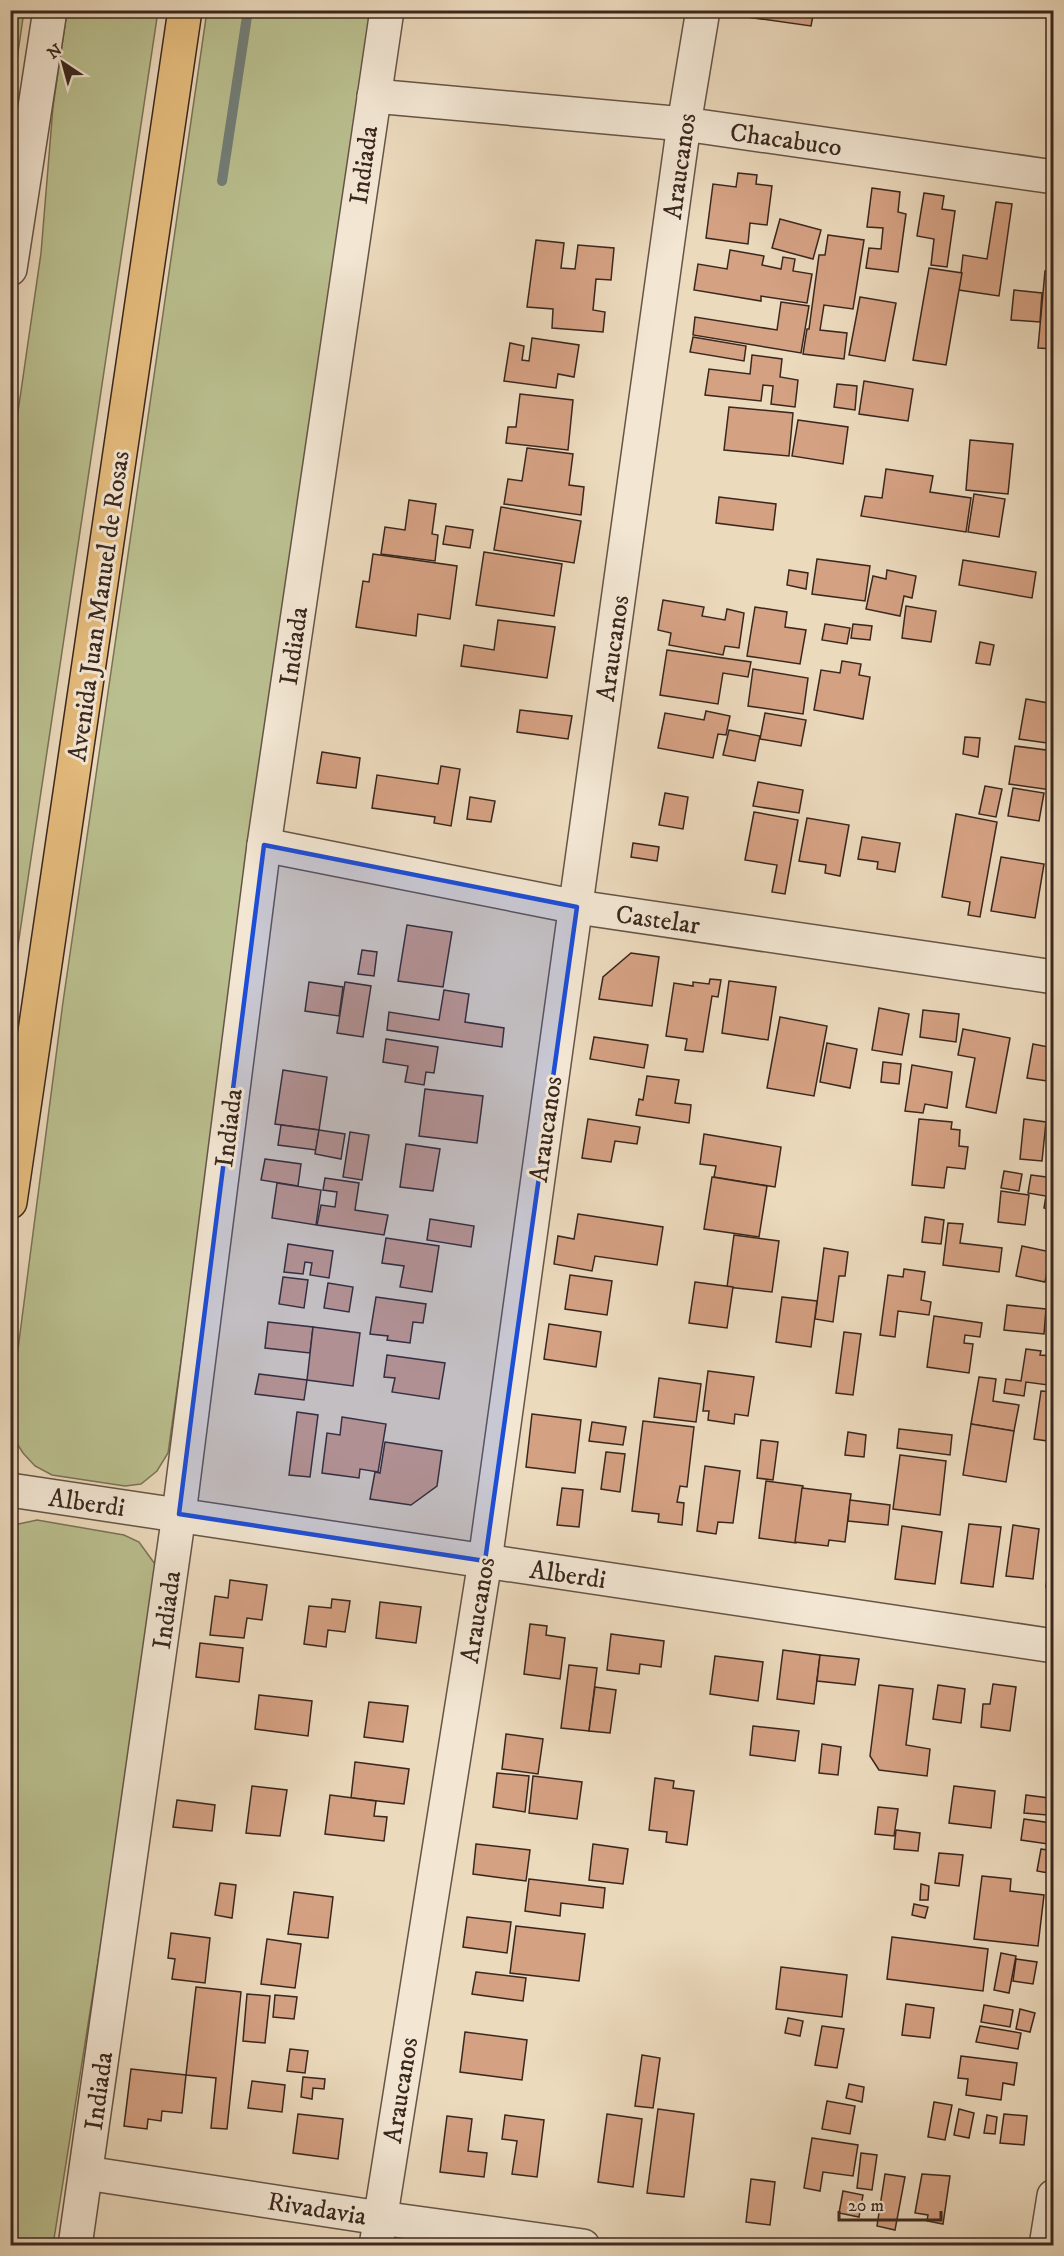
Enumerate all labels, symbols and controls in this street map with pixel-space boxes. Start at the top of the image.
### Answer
north arrow [33,33,93,93]
text: N [44,40,66,64]
street label: Araucanos [657,111,704,221]
street label: Chacabuco [728,116,844,165]
street label: Indiada [343,124,386,207]
street label: Avenida Juan Manuel de Rosas [61,449,138,764]
street label: Araucanos [590,593,637,703]
street label: Indiada [273,605,316,688]
street label: Castelar [614,898,702,943]
street label: Araucanos [523,1074,570,1184]
street label: Indiada [208,1087,251,1169]
street label: Alberdi [47,1482,127,1525]
street label: Alberdi [528,1554,608,1597]
street label: Araucanos [454,1555,503,1666]
street label: Indiada [146,1569,189,1652]
street label: Araucanos [377,2035,426,2146]
street label: Indiada [78,2050,121,2133]
scale bar [839,2184,941,2222]
street label: Rivadavia [265,2185,369,2234]
text: 20 m [848,2195,884,2217]

